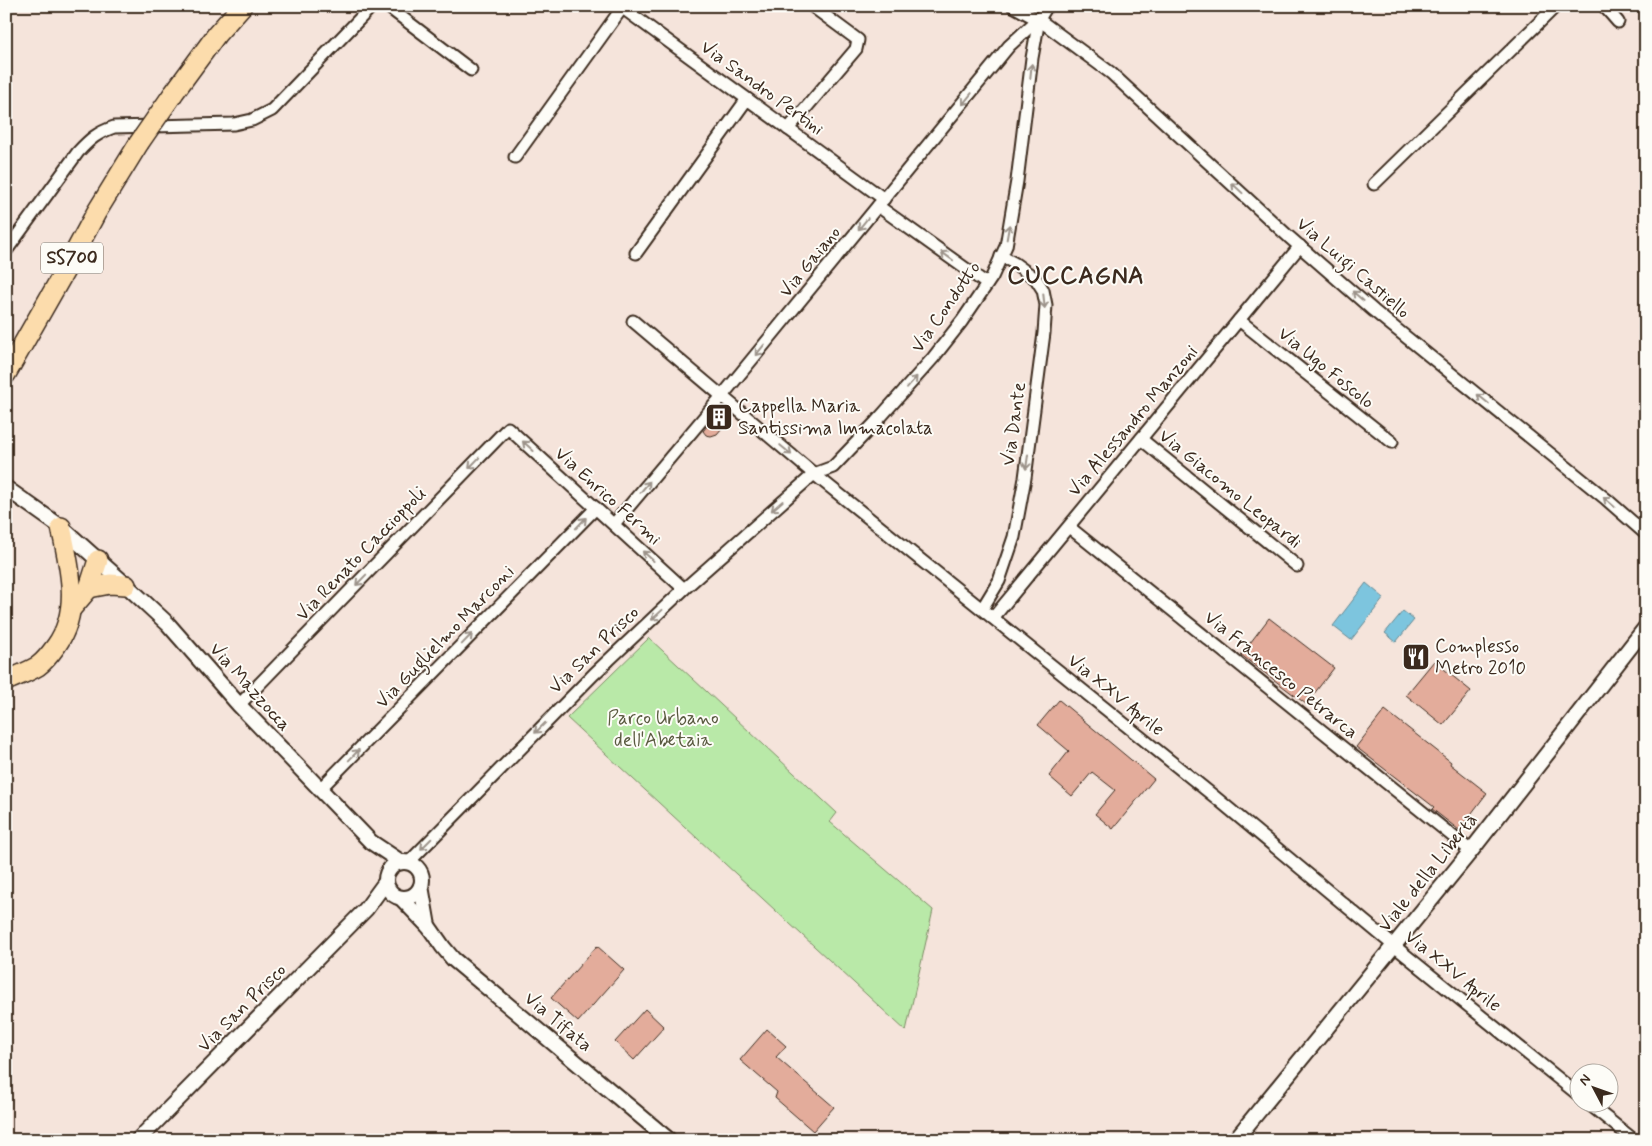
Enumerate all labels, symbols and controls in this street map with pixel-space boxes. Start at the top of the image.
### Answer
street label: Via Sandro Pertini [695,35,829,141]
one-way arrow [1026,64,1036,80]
one-way arrow [961,92,972,105]
one-way arrow [1230,182,1243,194]
street label: Via Luigi Castiello [1289,212,1415,327]
one-way arrow [858,218,869,231]
street label: Via Gaiano [773,221,847,303]
one-way arrow [1003,225,1013,241]
road number: SS700 [41,242,103,274]
one-way arrow [940,251,954,261]
street label: Via Condotto [905,256,987,358]
district label: CUCCAGNA [1007,261,1145,292]
one-way arrow [1351,291,1364,302]
one-way arrow [1040,293,1049,309]
street label: Via Ugo Foscolo [1272,321,1379,415]
street label: Via Alessandro Manzoni [1062,340,1204,502]
one-way arrow [755,343,766,356]
one-way arrow [906,375,918,388]
street label: Via Dante [996,381,1032,467]
place label: Cappella Maria Santissima Immacolata [738,394,933,441]
one-way arrow [1477,394,1490,405]
building icon: Cappella Maria Santissima Immacolata [704,402,734,432]
street label: Via Giacomo Leopardi [1153,424,1307,554]
one-way arrow [522,440,535,452]
street label: Via Enrico Fermi [549,441,667,551]
one-way arrow [779,445,792,456]
one-way arrow [1022,454,1032,470]
one-way arrow [468,457,480,469]
street label: Via Renato Caccioppoli [290,481,432,627]
one-way arrow [639,481,651,494]
one-way arrow [1603,496,1616,508]
one-way arrow [771,501,784,512]
one-way arrow [575,517,587,529]
one-way arrow [642,550,655,562]
street label: Via Guglielmo Marconi [370,560,522,716]
one-way arrow [355,573,367,586]
street label: Via San Prisco [543,601,645,699]
street label: Via Francesco Petrarca [1199,605,1363,745]
one-way arrow [650,609,663,621]
one-way arrow [461,633,474,645]
place label: Complesso Metro 2010 [1435,634,1526,681]
street label: Via Mazzocca [204,637,296,737]
restaurant icon: Complesso Metro 2010 [1401,642,1431,672]
street label: Via XXV Aprile [1061,648,1170,743]
park label: Parco Urbano dell'Abetaia [607,706,719,753]
one-way arrow [535,722,547,734]
one-way arrow [347,749,360,761]
street label: Viale della Libertà [1372,808,1484,938]
one-way arrow [421,838,433,850]
street label: Via XXV Aprile [1398,924,1507,1019]
street label: Via San Prisco [192,958,292,1058]
street label: Via Tifata [519,986,597,1058]
north arrow [1570,1064,1620,1114]
text: N [1575,1071,1595,1090]

